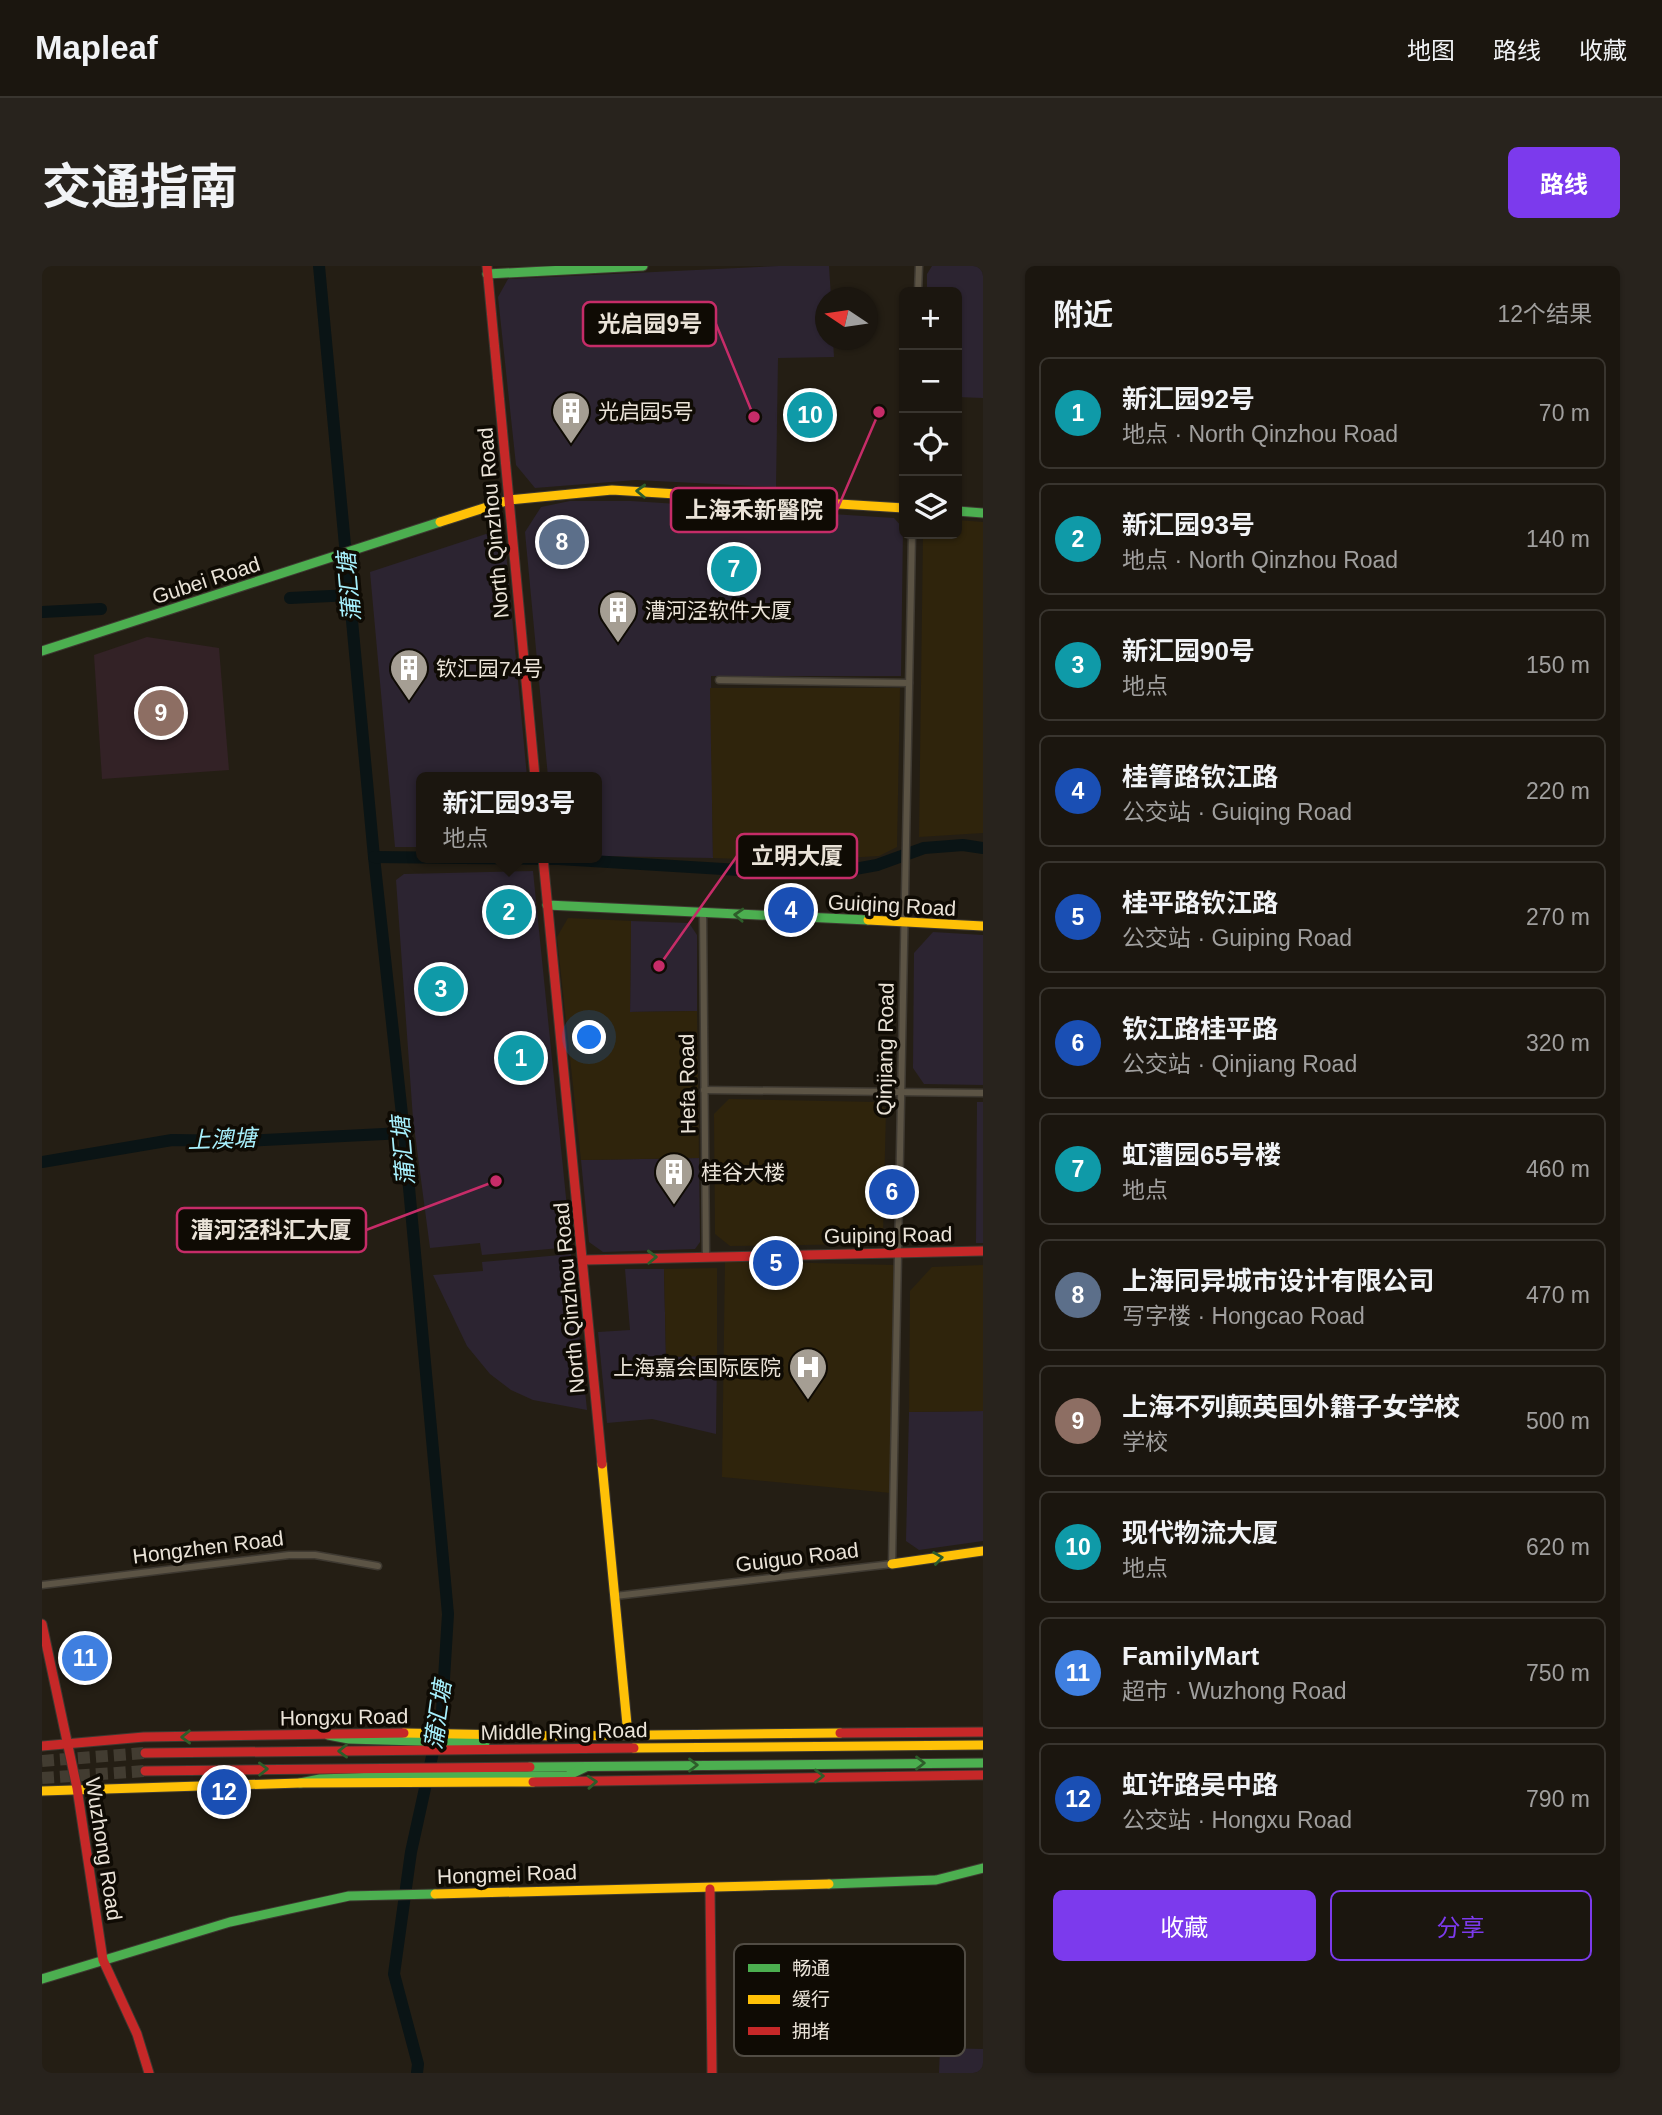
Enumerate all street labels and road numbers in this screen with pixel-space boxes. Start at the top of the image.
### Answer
street label: North Qinzhou Road [473,427,513,619]
street label: Gubei Road [149,552,263,608]
street label: Guiqing Road [827,890,957,920]
street label: Qinjiang Road [872,982,898,1116]
street label: Hefa Road [675,1034,699,1134]
street label: North Qinzhou Road [549,1202,589,1394]
street label: Guiping Road [824,1222,952,1248]
street label: Hongzhen Road [131,1526,285,1568]
street label: Guiguo Road [734,1538,860,1576]
street label: Hongxu Road [280,1704,408,1730]
street label: Middle Ring Road [480,1718,648,1744]
street label: Wuzhong Road [81,1776,127,1922]
street label: Hongmei Road [437,1860,577,1888]

